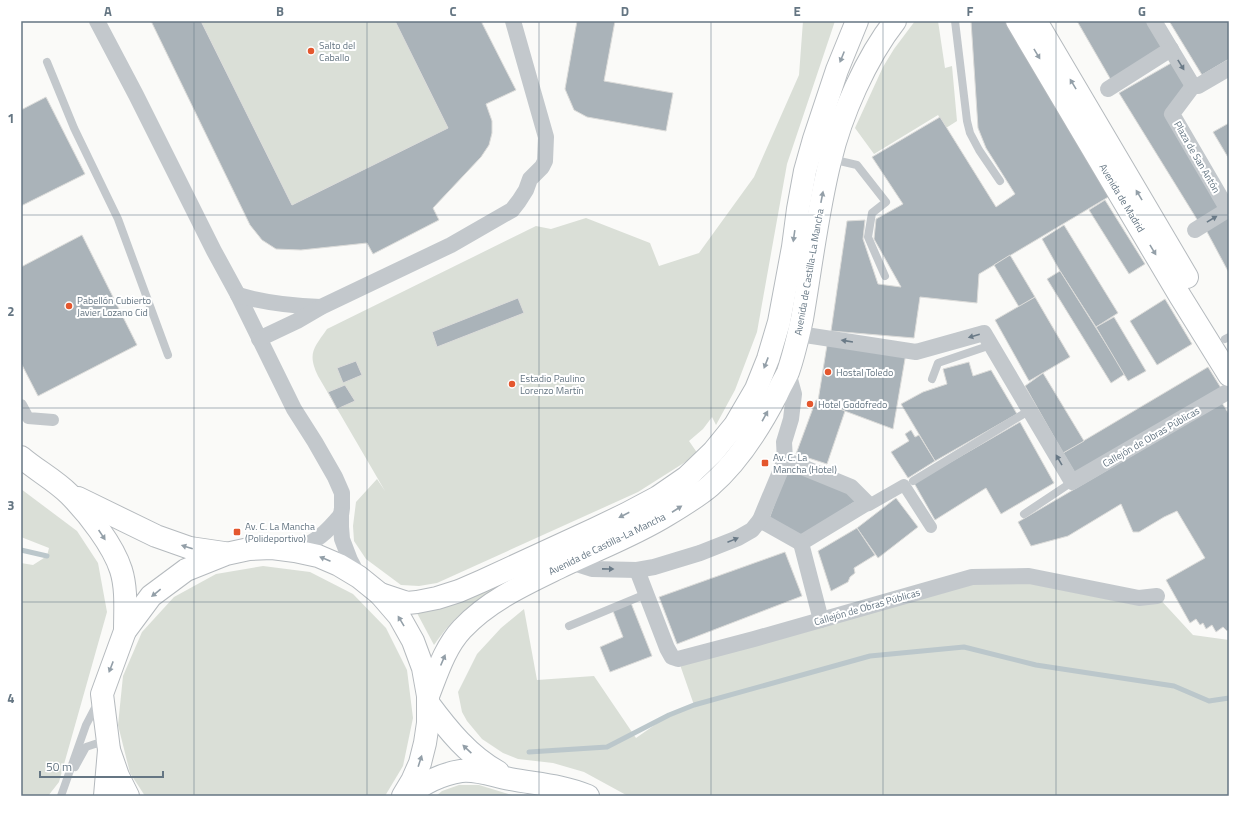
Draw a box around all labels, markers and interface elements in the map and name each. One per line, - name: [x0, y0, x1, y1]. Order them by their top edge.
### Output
- text: A: [104, 1, 112, 21]
- text: B: [276, 1, 284, 21]
- text: C: [449, 1, 457, 21]
- text: D: [621, 1, 629, 21]
- text: E: [793, 1, 801, 21]
- text: F: [967, 1, 974, 21]
- text: G: [1138, 1, 1146, 21]
- place label: Salto del Caballo: [319, 38, 355, 65]
- marker: Salto del Caballo: [306, 46, 316, 56]
- one-way arrow: [1033, 49, 1040, 60]
- one-way arrow: [839, 52, 845, 64]
- one-way arrow: [1177, 60, 1185, 70]
- one-way arrow: [1069, 78, 1076, 89]
- text: 1: [7, 108, 15, 128]
- street label: Plaza de San Antón: [1170, 118, 1224, 196]
- street label: Avenida de Madrid: [1096, 161, 1148, 235]
- one-way arrow: [1135, 189, 1142, 201]
- one-way arrow: [820, 191, 826, 203]
- street label: Avenida de Castilla-La Mancha: [790, 207, 828, 337]
- one-way arrow: [1206, 216, 1218, 223]
- one-way arrow: [791, 230, 797, 242]
- one-way arrow: [1150, 244, 1157, 256]
- place label: Pabellón Cubierto Javier Lozano Cid: [77, 293, 151, 320]
- text: 2: [7, 301, 15, 321]
- marker: Pabellón Cubierto Javier Lozano Cid: [64, 301, 74, 311]
- one-way arrow: [968, 333, 980, 339]
- one-way arrow: [841, 338, 853, 344]
- one-way arrow: [763, 357, 769, 369]
- place label: Hostal Toledo: [836, 365, 893, 380]
- marker: Hostal Toledo: [823, 367, 833, 377]
- place label: Estadio Paulino Lorenzo Martín: [520, 371, 585, 398]
- marker: Estadio Paulino Lorenzo Martín: [507, 379, 517, 389]
- place label: Hotel Godofredo: [818, 397, 887, 412]
- marker: Hotel Godofredo: [805, 399, 815, 409]
- street label: Callejón de Obras Públicas: [1100, 403, 1203, 471]
- one-way arrow: [762, 410, 768, 422]
- place label: Av. C. La Mancha (Hotel): [773, 450, 837, 477]
- one-way arrow: [1056, 454, 1063, 466]
- marker: Av. C. La Mancha (Hotel): [760, 458, 770, 468]
- text: 3: [7, 495, 15, 515]
- one-way arrow: [672, 505, 682, 513]
- street label: Avenida de Castilla-La Mancha: [546, 509, 668, 579]
- one-way arrow: [618, 512, 630, 518]
- place label: Av. C. La Mancha (Polideportivo): [245, 519, 315, 546]
- marker: Av. C. La Mancha (Polideportivo): [232, 527, 242, 537]
- one-way arrow: [99, 530, 106, 541]
- one-way arrow: [728, 537, 739, 543]
- one-way arrow: [181, 544, 193, 550]
- one-way arrow: [318, 556, 330, 562]
- one-way arrow: [602, 566, 615, 572]
- street label: Callejón de Obras Públicas: [812, 585, 922, 629]
- one-way arrow: [150, 589, 161, 597]
- one-way arrow: [397, 615, 405, 626]
- one-way arrow: [440, 654, 446, 666]
- one-way arrow: [108, 662, 114, 674]
- text: 4: [7, 688, 15, 708]
- one-way arrow: [462, 744, 472, 754]
- scale bar: [40, 753, 163, 779]
- one-way arrow: [417, 754, 423, 766]
- text: 50 m: [46, 757, 72, 776]

